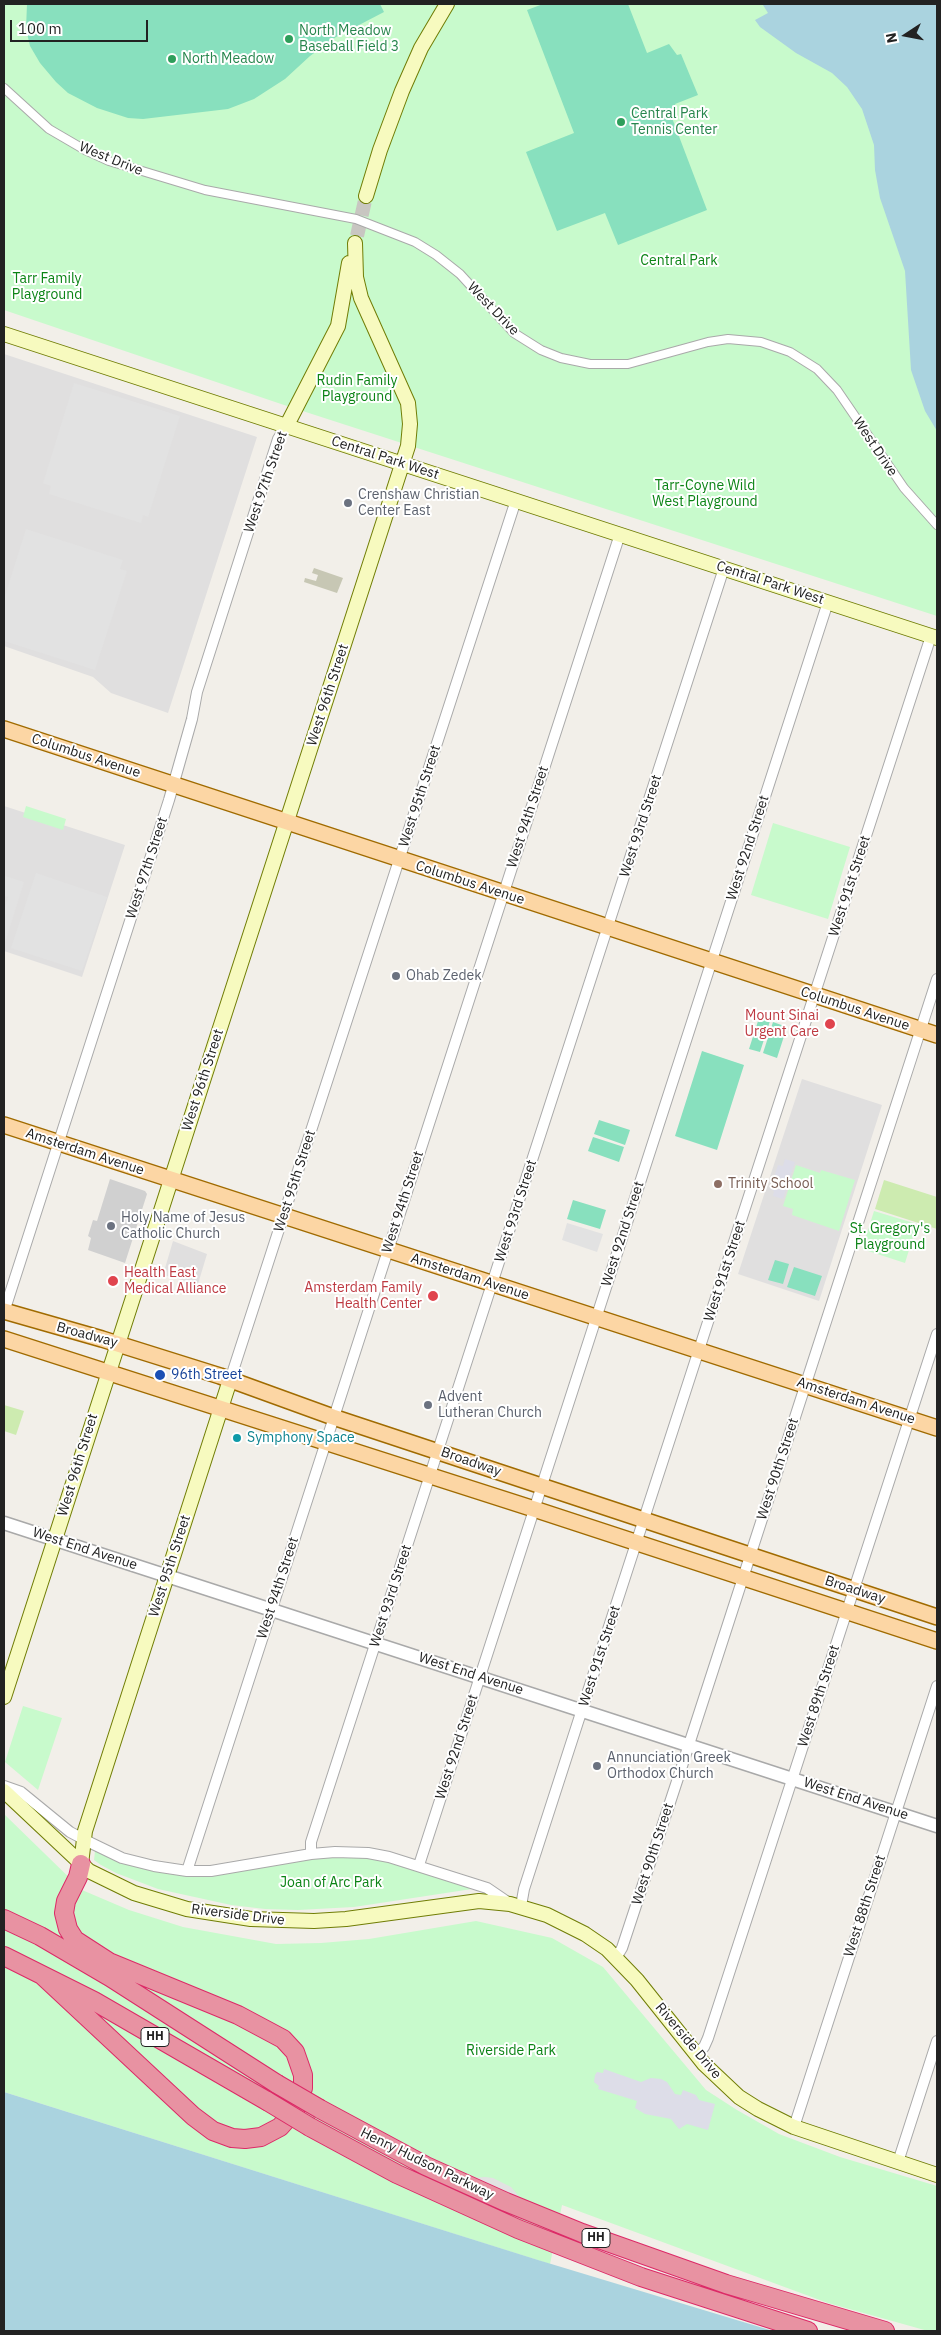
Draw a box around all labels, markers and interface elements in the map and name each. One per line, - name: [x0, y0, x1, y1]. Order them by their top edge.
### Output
- scale bar: [12, 10, 150, 42]
- north arrow: [881, 10, 931, 60]
- text: 100 m: [18, 19, 62, 38]
- place label: North Meadow Baseball Field 3: [299, 23, 399, 56]
- text: N: [881, 31, 901, 45]
- marker: North Meadow Baseball Field 3: [283, 33, 295, 45]
- place label: North Meadow: [182, 51, 274, 67]
- marker: North Meadow: [166, 53, 178, 65]
- place label: Central Park Tennis Center: [631, 106, 717, 138]
- marker: Central Park Tennis Center: [615, 116, 627, 128]
- street label: West Drive: [77, 139, 145, 179]
- park label: Central Park: [640, 253, 718, 269]
- park label: Tarr Family Playground: [12, 271, 82, 304]
- street label: West Drive: [464, 279, 522, 339]
- park label: Rudin Family Playground: [317, 373, 397, 406]
- street label: West Drive: [849, 414, 901, 480]
- street label: West 97th Street: [241, 429, 291, 535]
- street label: Central Park West: [329, 433, 441, 483]
- park label: Tarr-Coyne Wild West Playground: [652, 478, 758, 511]
- place label: Crenshaw Christian Center East: [358, 487, 480, 520]
- marker: Crenshaw Christian Center East: [342, 497, 354, 509]
- street label: Central Park West: [714, 558, 826, 608]
- street label: West 96th Street: [304, 642, 352, 748]
- street label: Columbus Avenue: [29, 730, 143, 782]
- street label: West 95th Street: [396, 743, 444, 849]
- street label: West 94th Street: [504, 764, 552, 870]
- street label: West 93rd Street: [617, 773, 665, 879]
- street label: West 92nd Street: [723, 793, 773, 903]
- street label: West 97th Street: [123, 815, 171, 921]
- street label: West 91st Street: [826, 833, 874, 939]
- street label: Columbus Avenue: [413, 857, 527, 909]
- place label: Ohab Zedek: [406, 968, 482, 984]
- marker: Ohab Zedek: [390, 970, 402, 982]
- street label: Columbus Avenue: [798, 983, 912, 1035]
- place label: Mount Sinai Urgent Care: [745, 1008, 819, 1040]
- marker: Mount Sinai Urgent Care: [823, 1017, 837, 1031]
- street label: West 96th Street: [179, 1027, 227, 1133]
- street label: Amsterdam Avenue: [24, 1125, 146, 1179]
- street label: West 95th Street: [271, 1128, 319, 1234]
- street label: West 94th Street: [379, 1149, 427, 1255]
- street label: West 93rd Street: [492, 1158, 540, 1264]
- place label: Trinity School: [728, 1176, 813, 1192]
- marker: Trinity School: [712, 1178, 724, 1190]
- street label: West 92nd Street: [598, 1179, 648, 1289]
- place label: Holy Name of Jesus Catholic Church: [121, 1210, 245, 1242]
- street label: West 91st Street: [701, 1218, 749, 1324]
- marker: Holy Name of Jesus Catholic Church: [105, 1220, 117, 1232]
- park label: St. Gregory's Playground: [850, 1221, 930, 1254]
- street label: Amsterdam Avenue: [409, 1250, 531, 1304]
- place label: Health East Medical Alliance: [124, 1265, 226, 1298]
- marker: Health East Medical Alliance: [106, 1274, 120, 1288]
- place label: Amsterdam Family Health Center: [304, 1280, 422, 1312]
- marker: Amsterdam Family Health Center: [426, 1289, 440, 1303]
- street label: Broadway: [55, 1319, 119, 1351]
- place label: 96th Street: [171, 1367, 242, 1383]
- marker: 96th Street: [153, 1368, 167, 1382]
- street label: Amsterdam Avenue: [795, 1374, 917, 1428]
- place label: Advent Lutheran Church: [438, 1389, 542, 1421]
- marker: Advent Lutheran Church: [422, 1399, 434, 1411]
- street label: West 96th Street: [54, 1412, 102, 1518]
- street label: West 90th Street: [754, 1416, 802, 1522]
- place label: Symphony Space: [247, 1430, 355, 1446]
- marker: Symphony Space: [231, 1432, 243, 1444]
- street label: Broadway: [439, 1444, 503, 1480]
- street label: West 95th Street: [146, 1513, 194, 1619]
- street label: West End Avenue: [30, 1524, 140, 1574]
- street label: West 94th Street: [254, 1535, 302, 1641]
- street label: West 93rd Street: [367, 1543, 415, 1649]
- street label: Broadway: [823, 1572, 887, 1608]
- street label: West 91st Street: [576, 1603, 624, 1709]
- street label: West 89th Street: [795, 1643, 843, 1749]
- street label: West End Avenue: [416, 1649, 526, 1699]
- street label: West 92nd Street: [432, 1692, 482, 1802]
- place label: Annunciation Greek Orthodox Church: [607, 1750, 731, 1782]
- marker: Annunciation Greek Orthodox Church: [591, 1760, 603, 1772]
- street label: West End Avenue: [801, 1774, 911, 1824]
- street label: West 90th Street: [629, 1801, 677, 1907]
- street label: West 88th Street: [841, 1853, 889, 1959]
- park label: Joan of Arc Park: [280, 1875, 382, 1891]
- street label: Riverside Drive: [190, 1901, 286, 1929]
- street label: Riverside Drive: [651, 2000, 725, 2082]
- road number: HH: [141, 2028, 169, 2046]
- park label: Riverside Park: [466, 2043, 556, 2059]
- street label: Henry Hudson Parkway: [358, 2124, 496, 2204]
- road number: HH: [582, 2228, 610, 2248]

